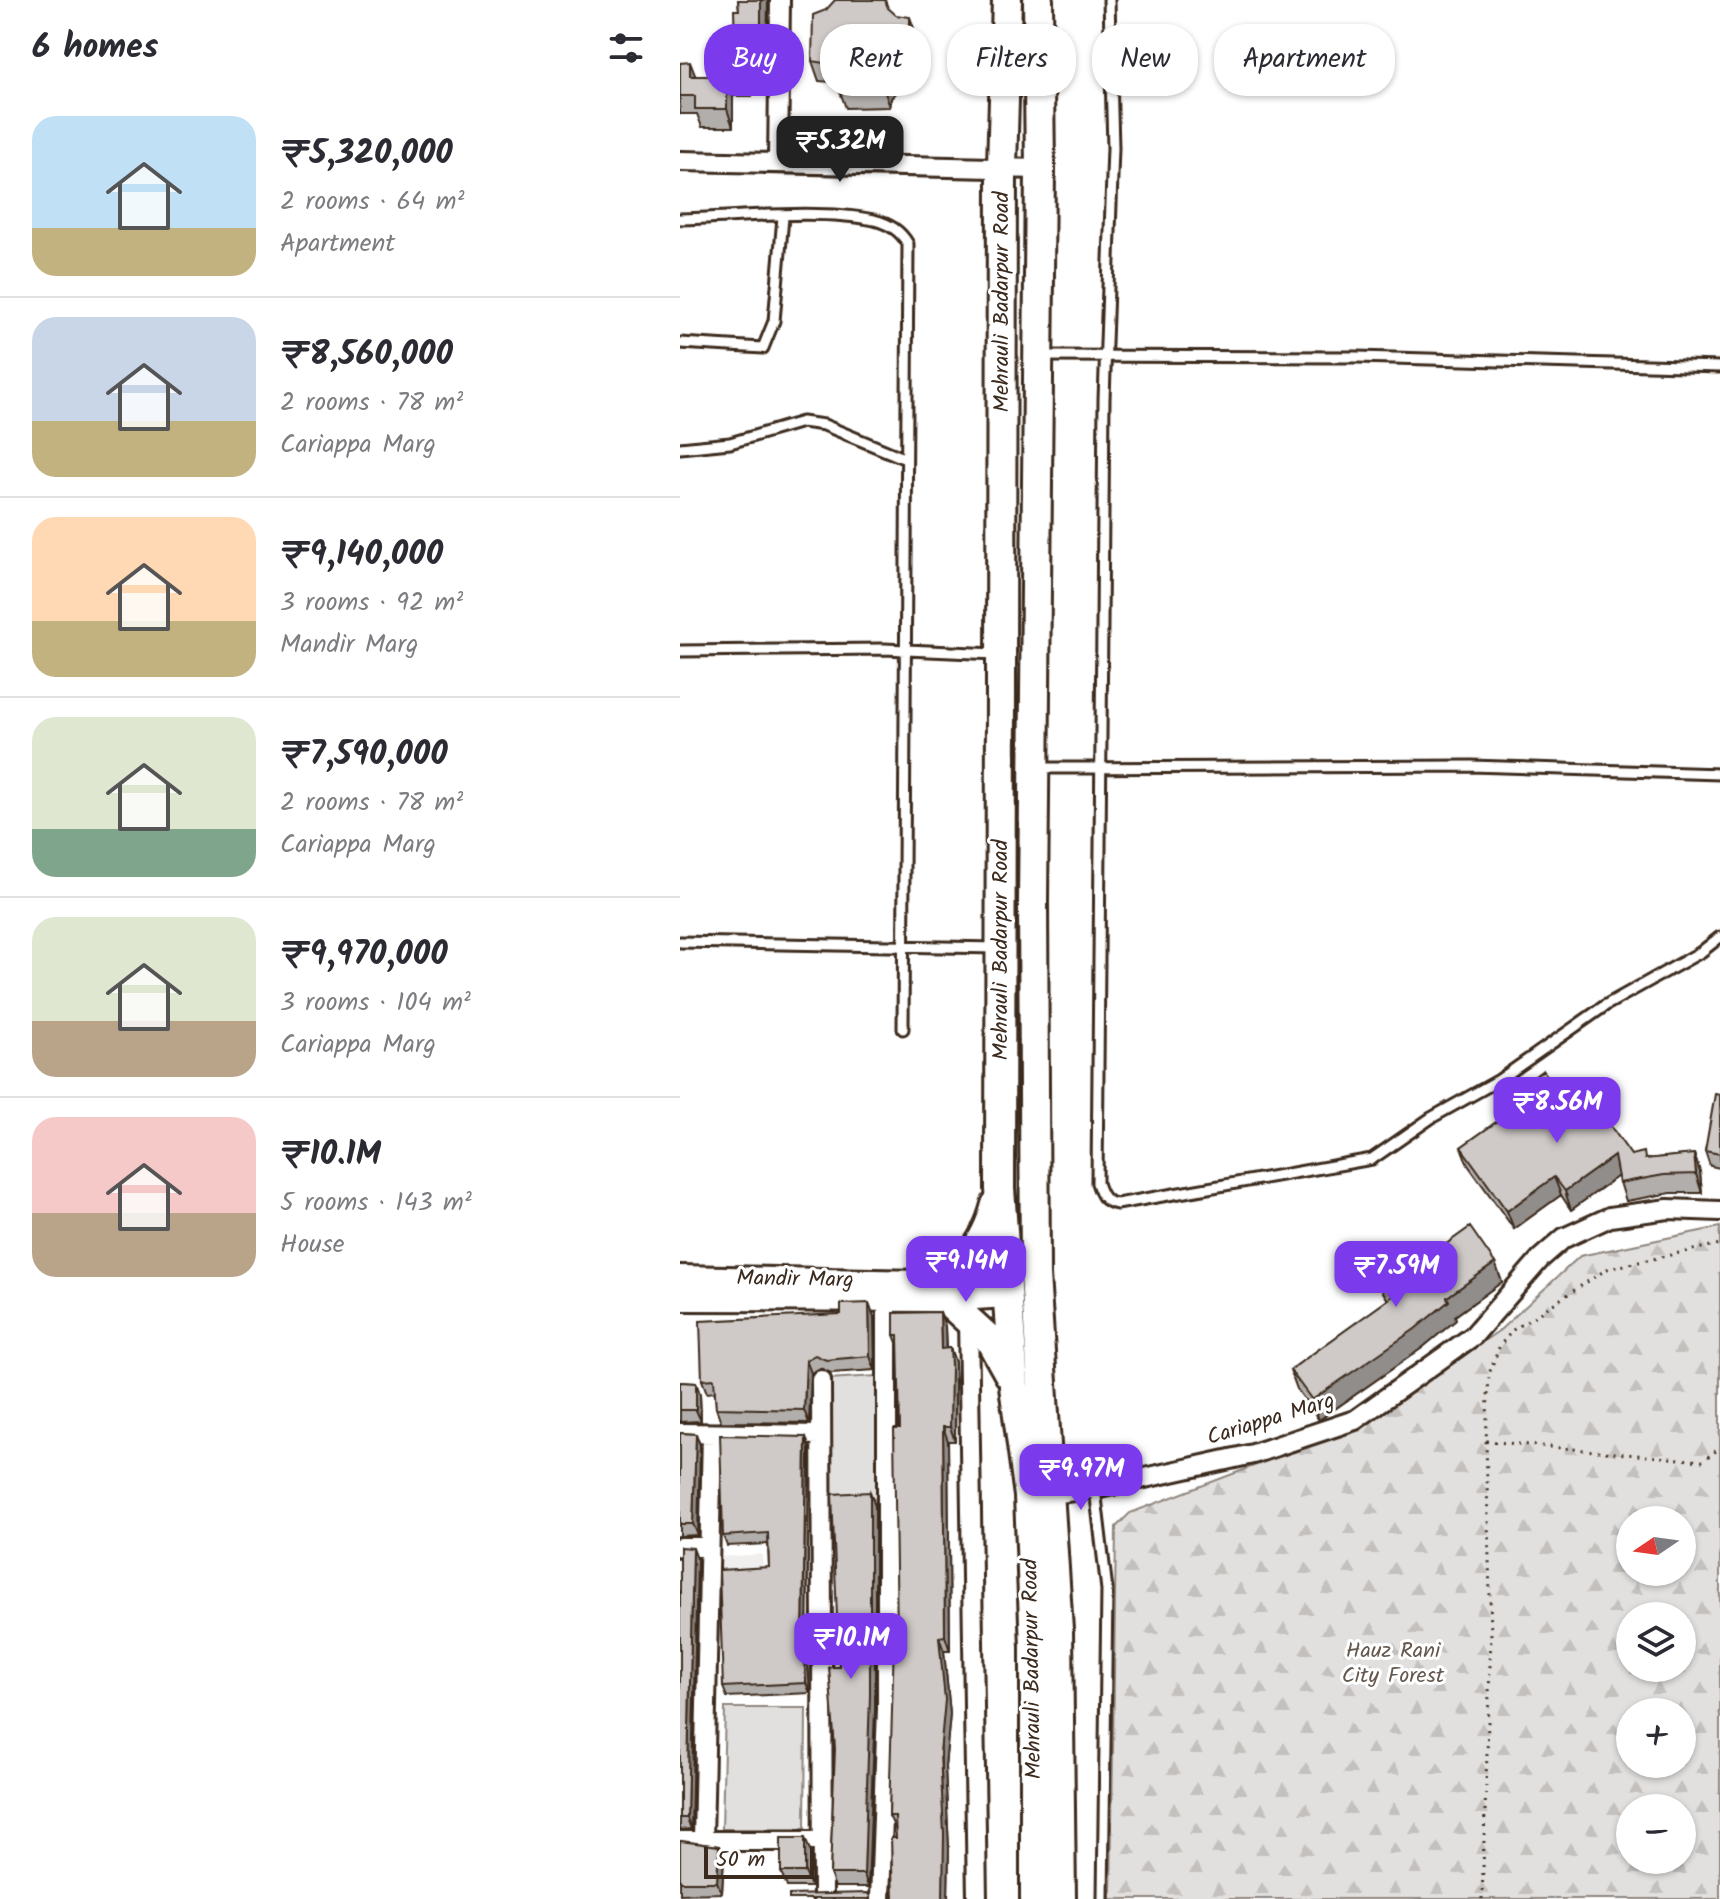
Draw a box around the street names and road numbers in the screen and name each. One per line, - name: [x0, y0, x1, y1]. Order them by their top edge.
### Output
- street label: Mehrauli Badarpur Road: [985, 191, 1020, 412]
- street label: Mehrauli Badarpur Road: [984, 839, 1019, 1060]
- street label: Mandir Marg: [736, 1261, 854, 1299]
- street label: Cariappa Marg: [1203, 1384, 1339, 1456]
- street label: Mehrauli Badarpur Road: [1014, 1557, 1052, 1780]

